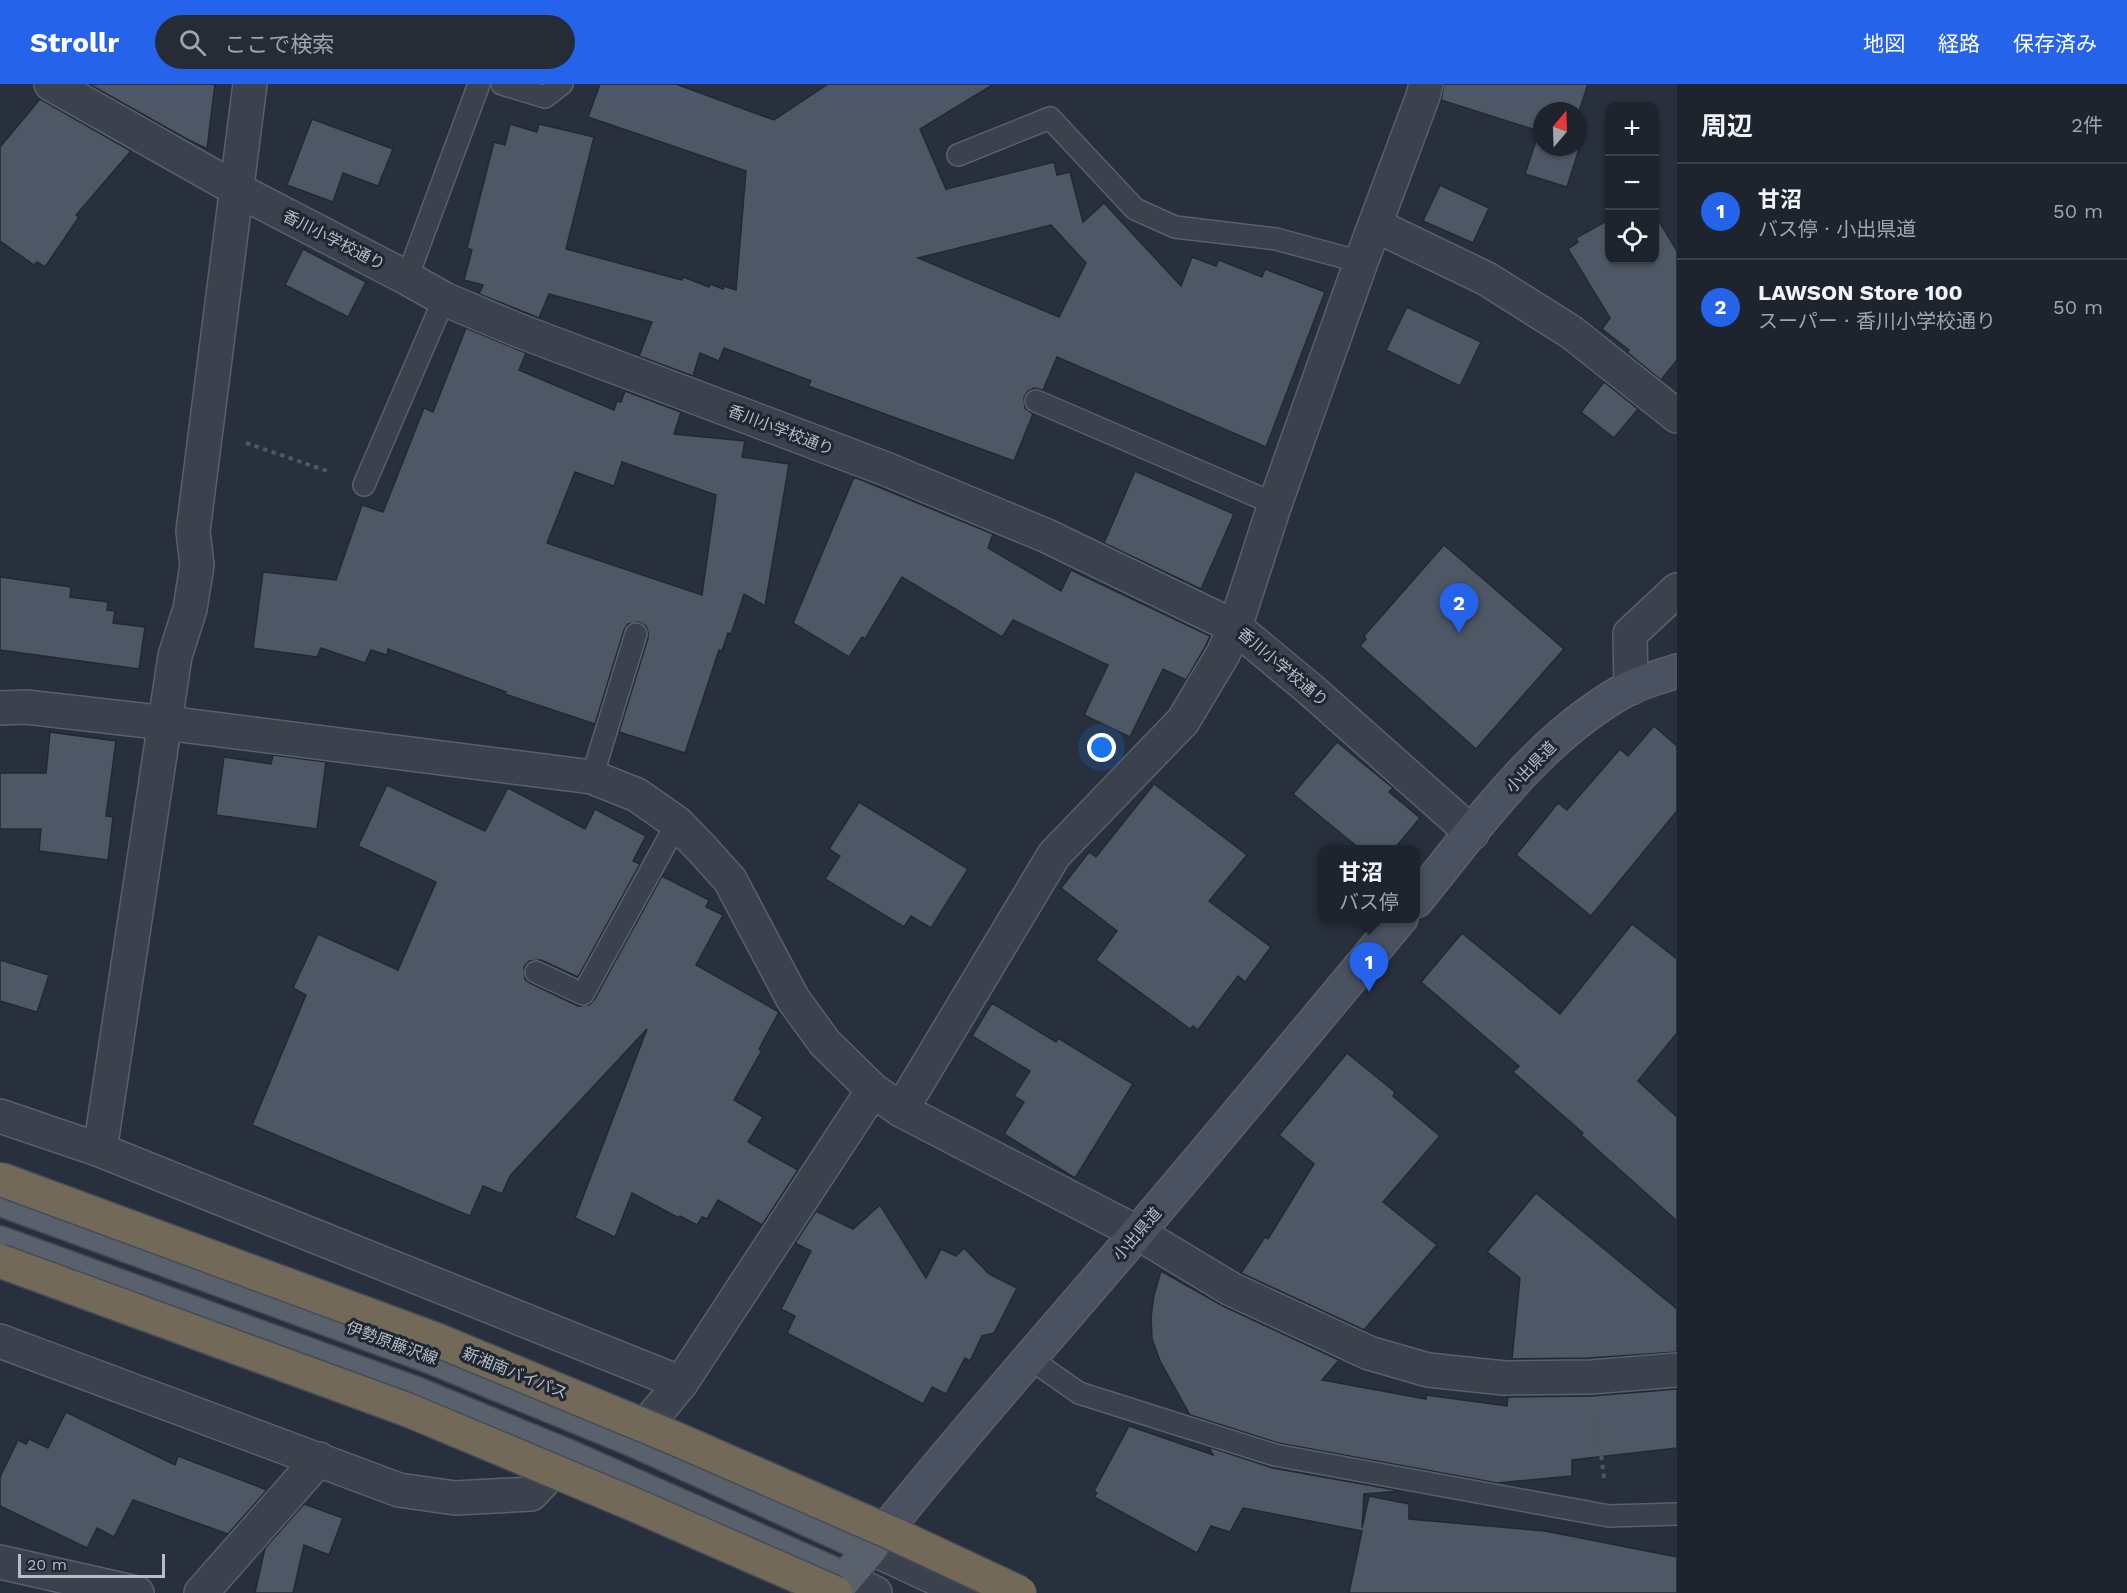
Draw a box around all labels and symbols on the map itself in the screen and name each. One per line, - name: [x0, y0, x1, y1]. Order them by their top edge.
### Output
- north arrow: [1533, 102, 1587, 156]
- street label: 香川小学校通り: [280, 206, 388, 274]
- street label: 香川小学校通り: [725, 401, 837, 459]
- pin: 2: [1440, 584, 1478, 633]
- street label: 香川小学校通り: [1234, 624, 1332, 710]
- your location: [1087, 733, 1116, 762]
- street label: 小出県道: [1502, 737, 1560, 797]
- pin: 1: [1350, 942, 1388, 992]
- street label: 小出県道: [1109, 1204, 1165, 1264]
- street label: 伊勢原藤沢線: [344, 1318, 440, 1368]
- street label: 新湘南バイパス: [460, 1343, 570, 1403]
- scale bar: [18, 1551, 165, 1578]

